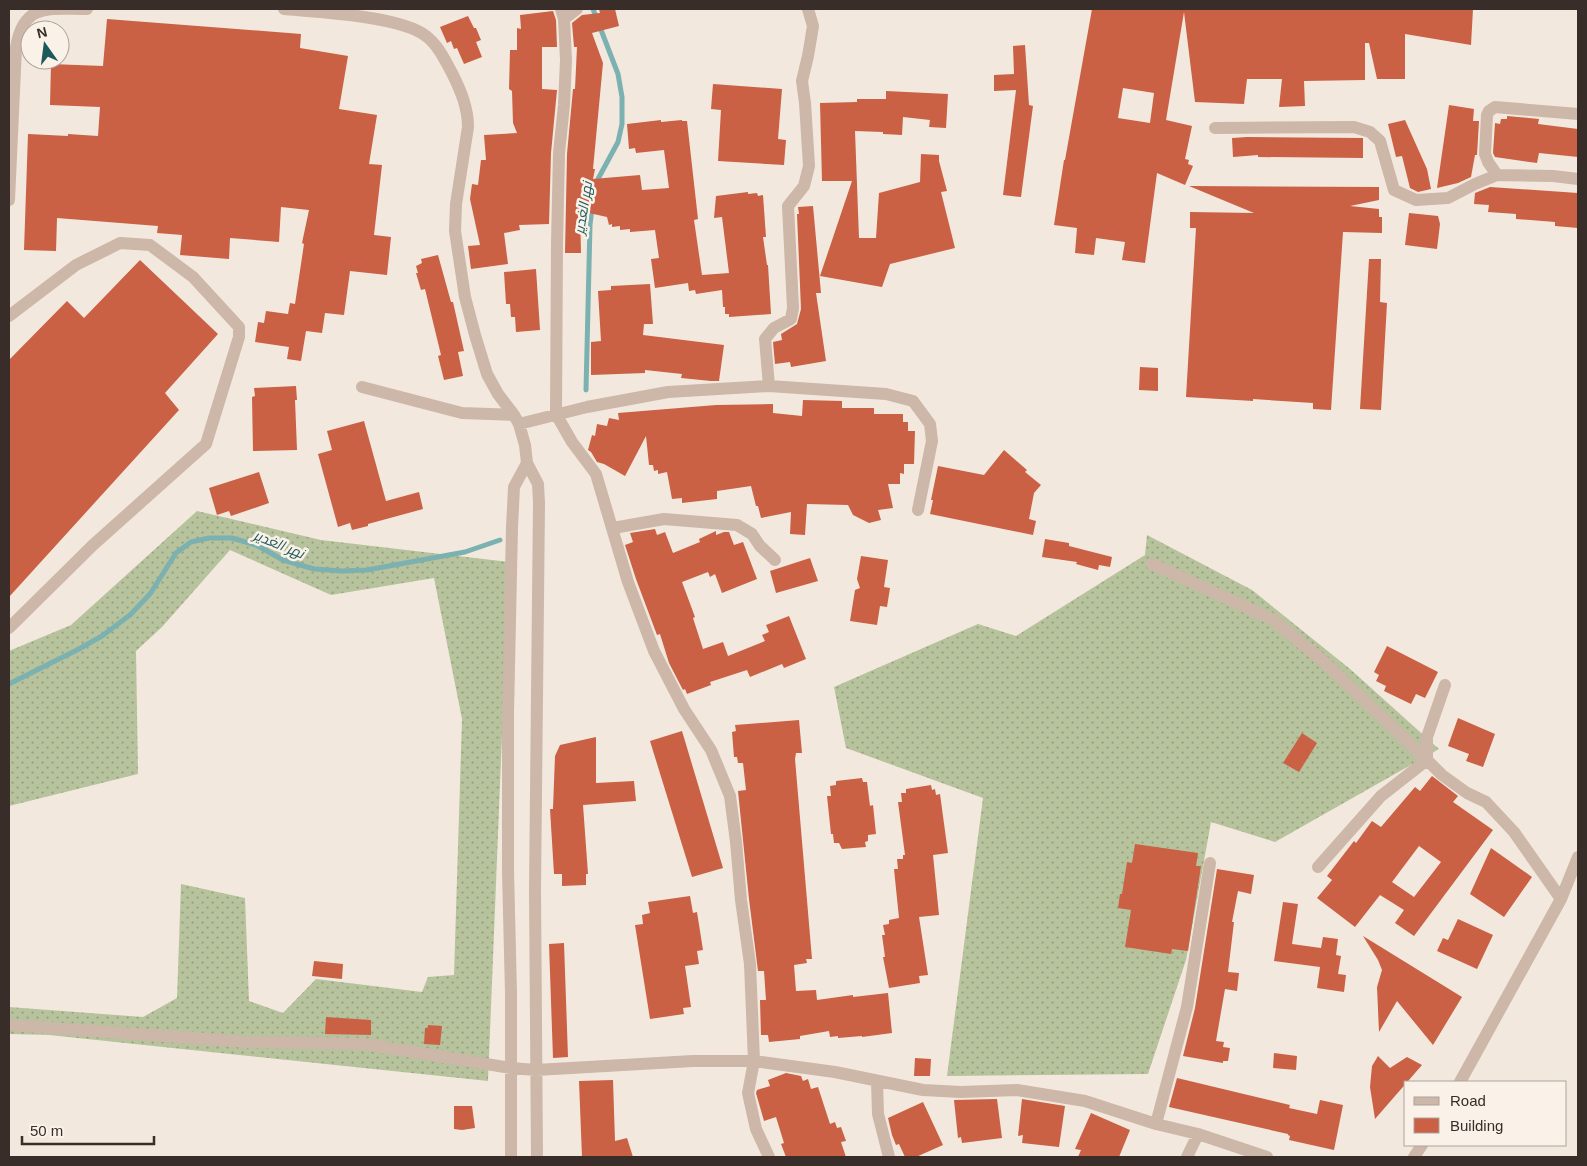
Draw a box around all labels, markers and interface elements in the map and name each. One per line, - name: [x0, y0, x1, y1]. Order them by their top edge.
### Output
- north arrow: [20, 20, 70, 70]
- text: N: [35, 23, 49, 41]
- water label: نهر الغدير: [571, 179, 596, 238]
- water label: نهر الغدير: [249, 526, 308, 563]
- legend: [1404, 1081, 1567, 1146]
- text: Road: [1450, 1092, 1486, 1109]
- scale bar: [22, 1114, 155, 1146]
- text: Building: [1450, 1117, 1503, 1134]
- text: 50 m: [30, 1122, 63, 1139]

